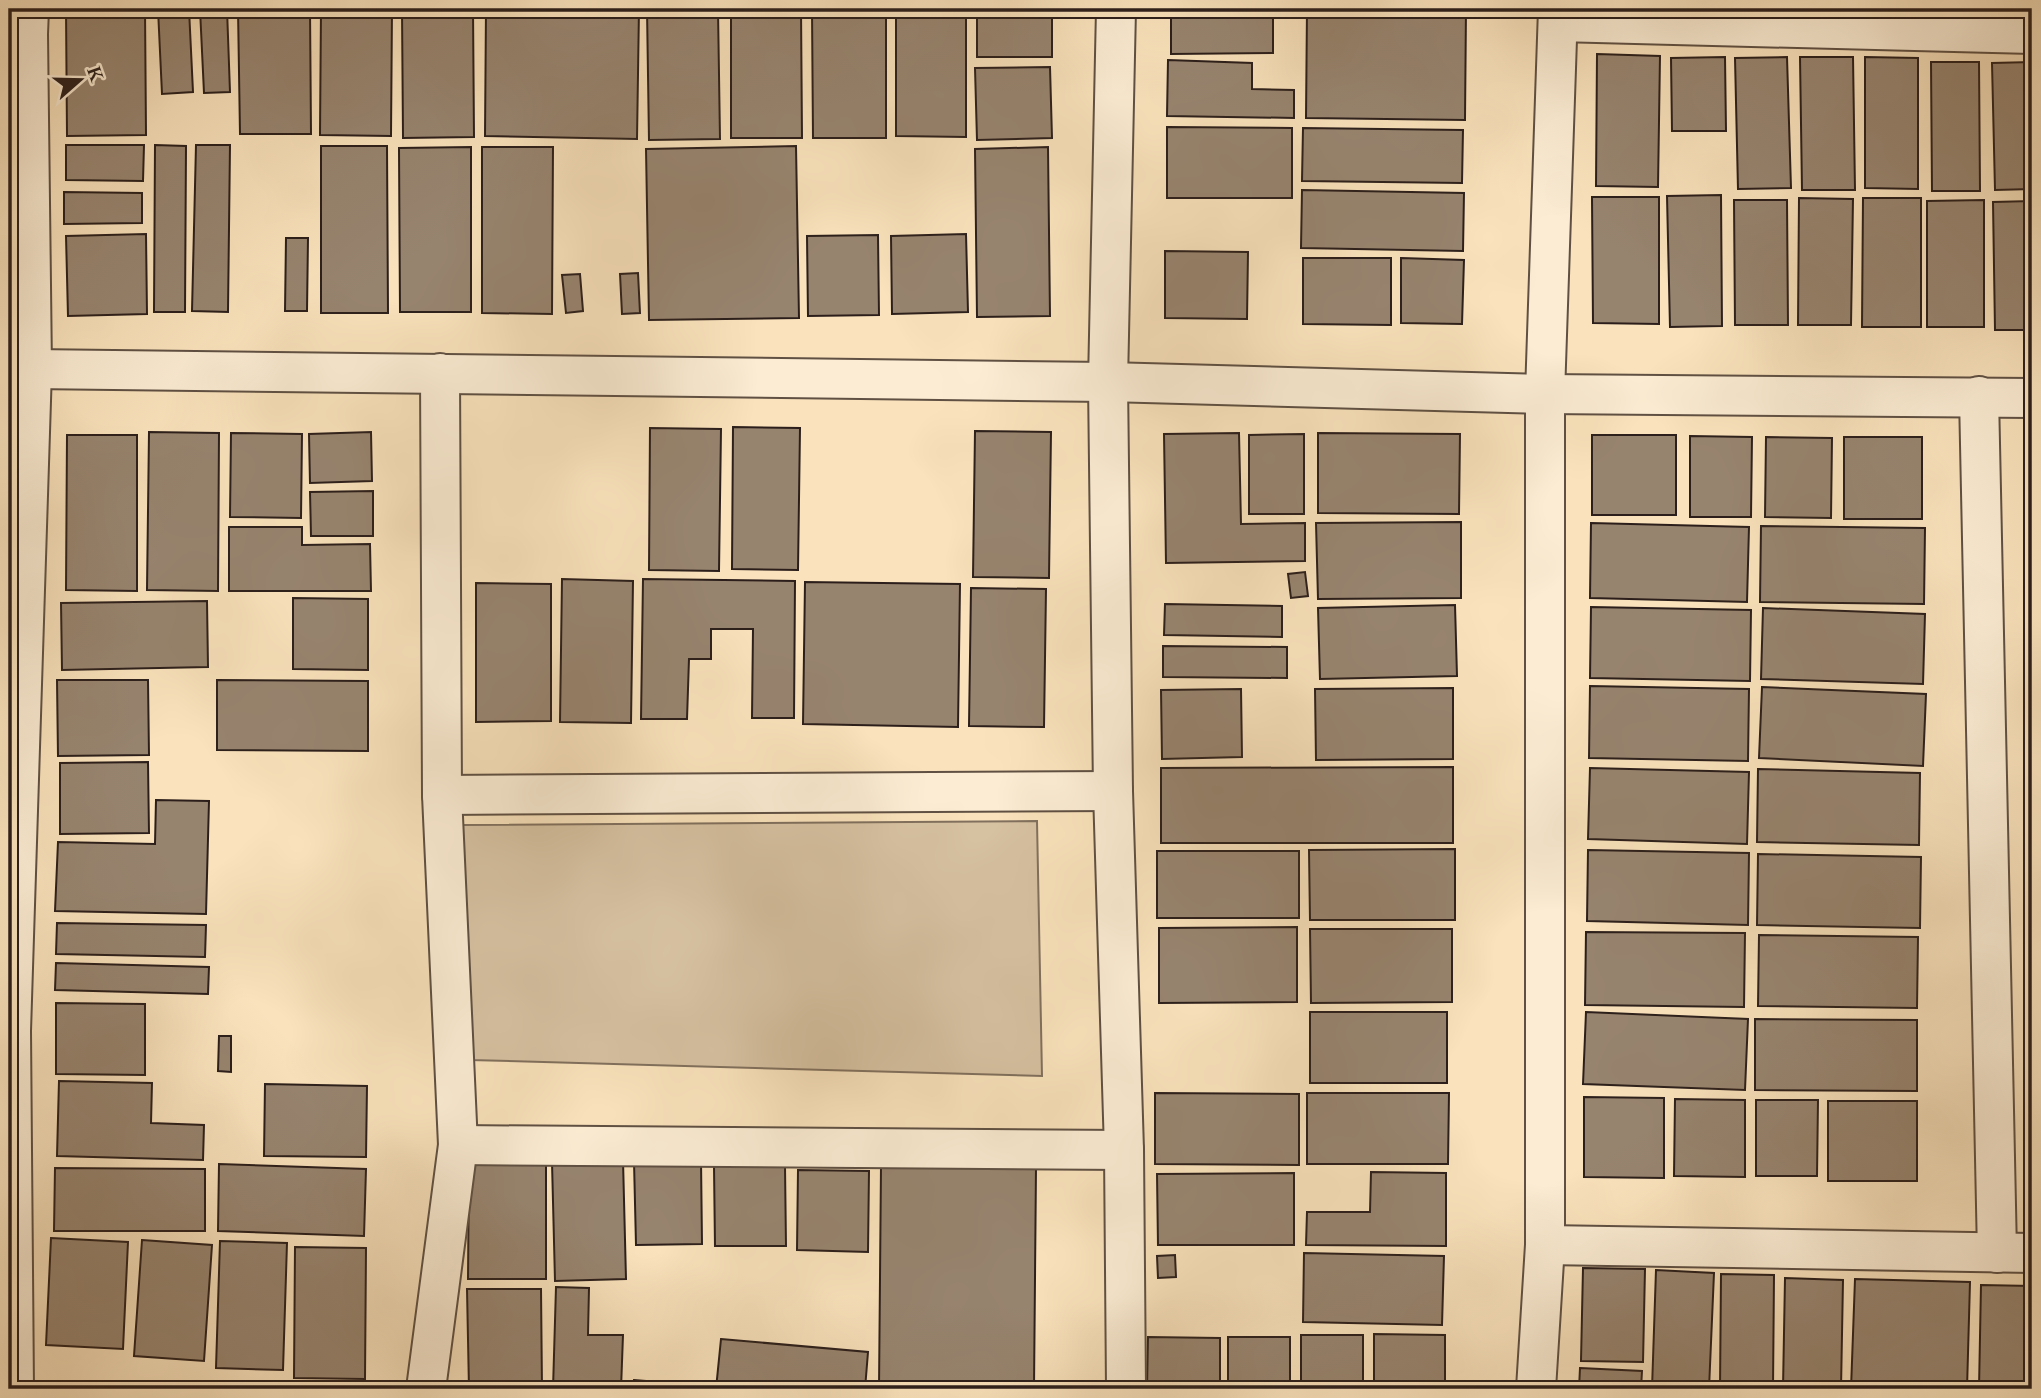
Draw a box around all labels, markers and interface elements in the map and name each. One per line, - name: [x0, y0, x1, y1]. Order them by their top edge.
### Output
- north arrow: [46, 46, 116, 116]
- text: K: [80, 63, 110, 87]

